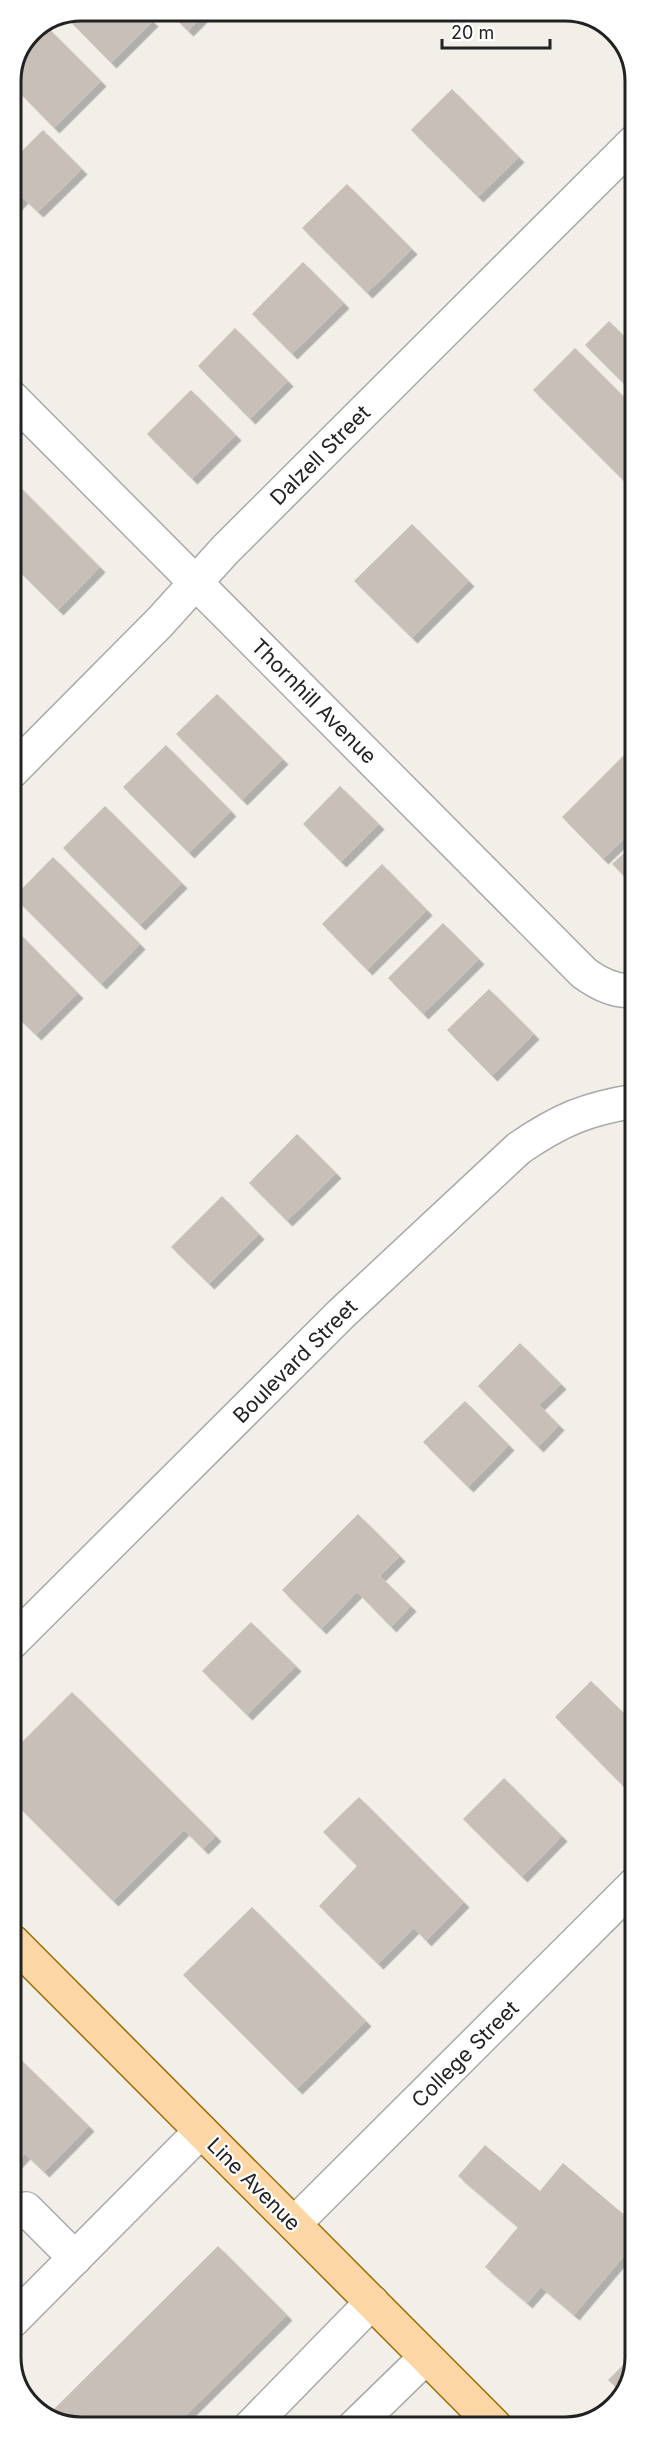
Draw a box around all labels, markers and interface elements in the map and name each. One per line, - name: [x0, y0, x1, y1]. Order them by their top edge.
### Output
- scale bar: [442, 12, 550, 50]
- text: 20 m: [451, 22, 494, 43]
- street label: Dalzell Street: [265, 400, 375, 510]
- street label: Thornhill Avenue: [246, 633, 382, 769]
- street label: Boulevard Street: [228, 1294, 362, 1428]
- street label: College Street: [406, 1995, 524, 2113]
- street label: Line Avenue: [202, 2132, 306, 2236]

